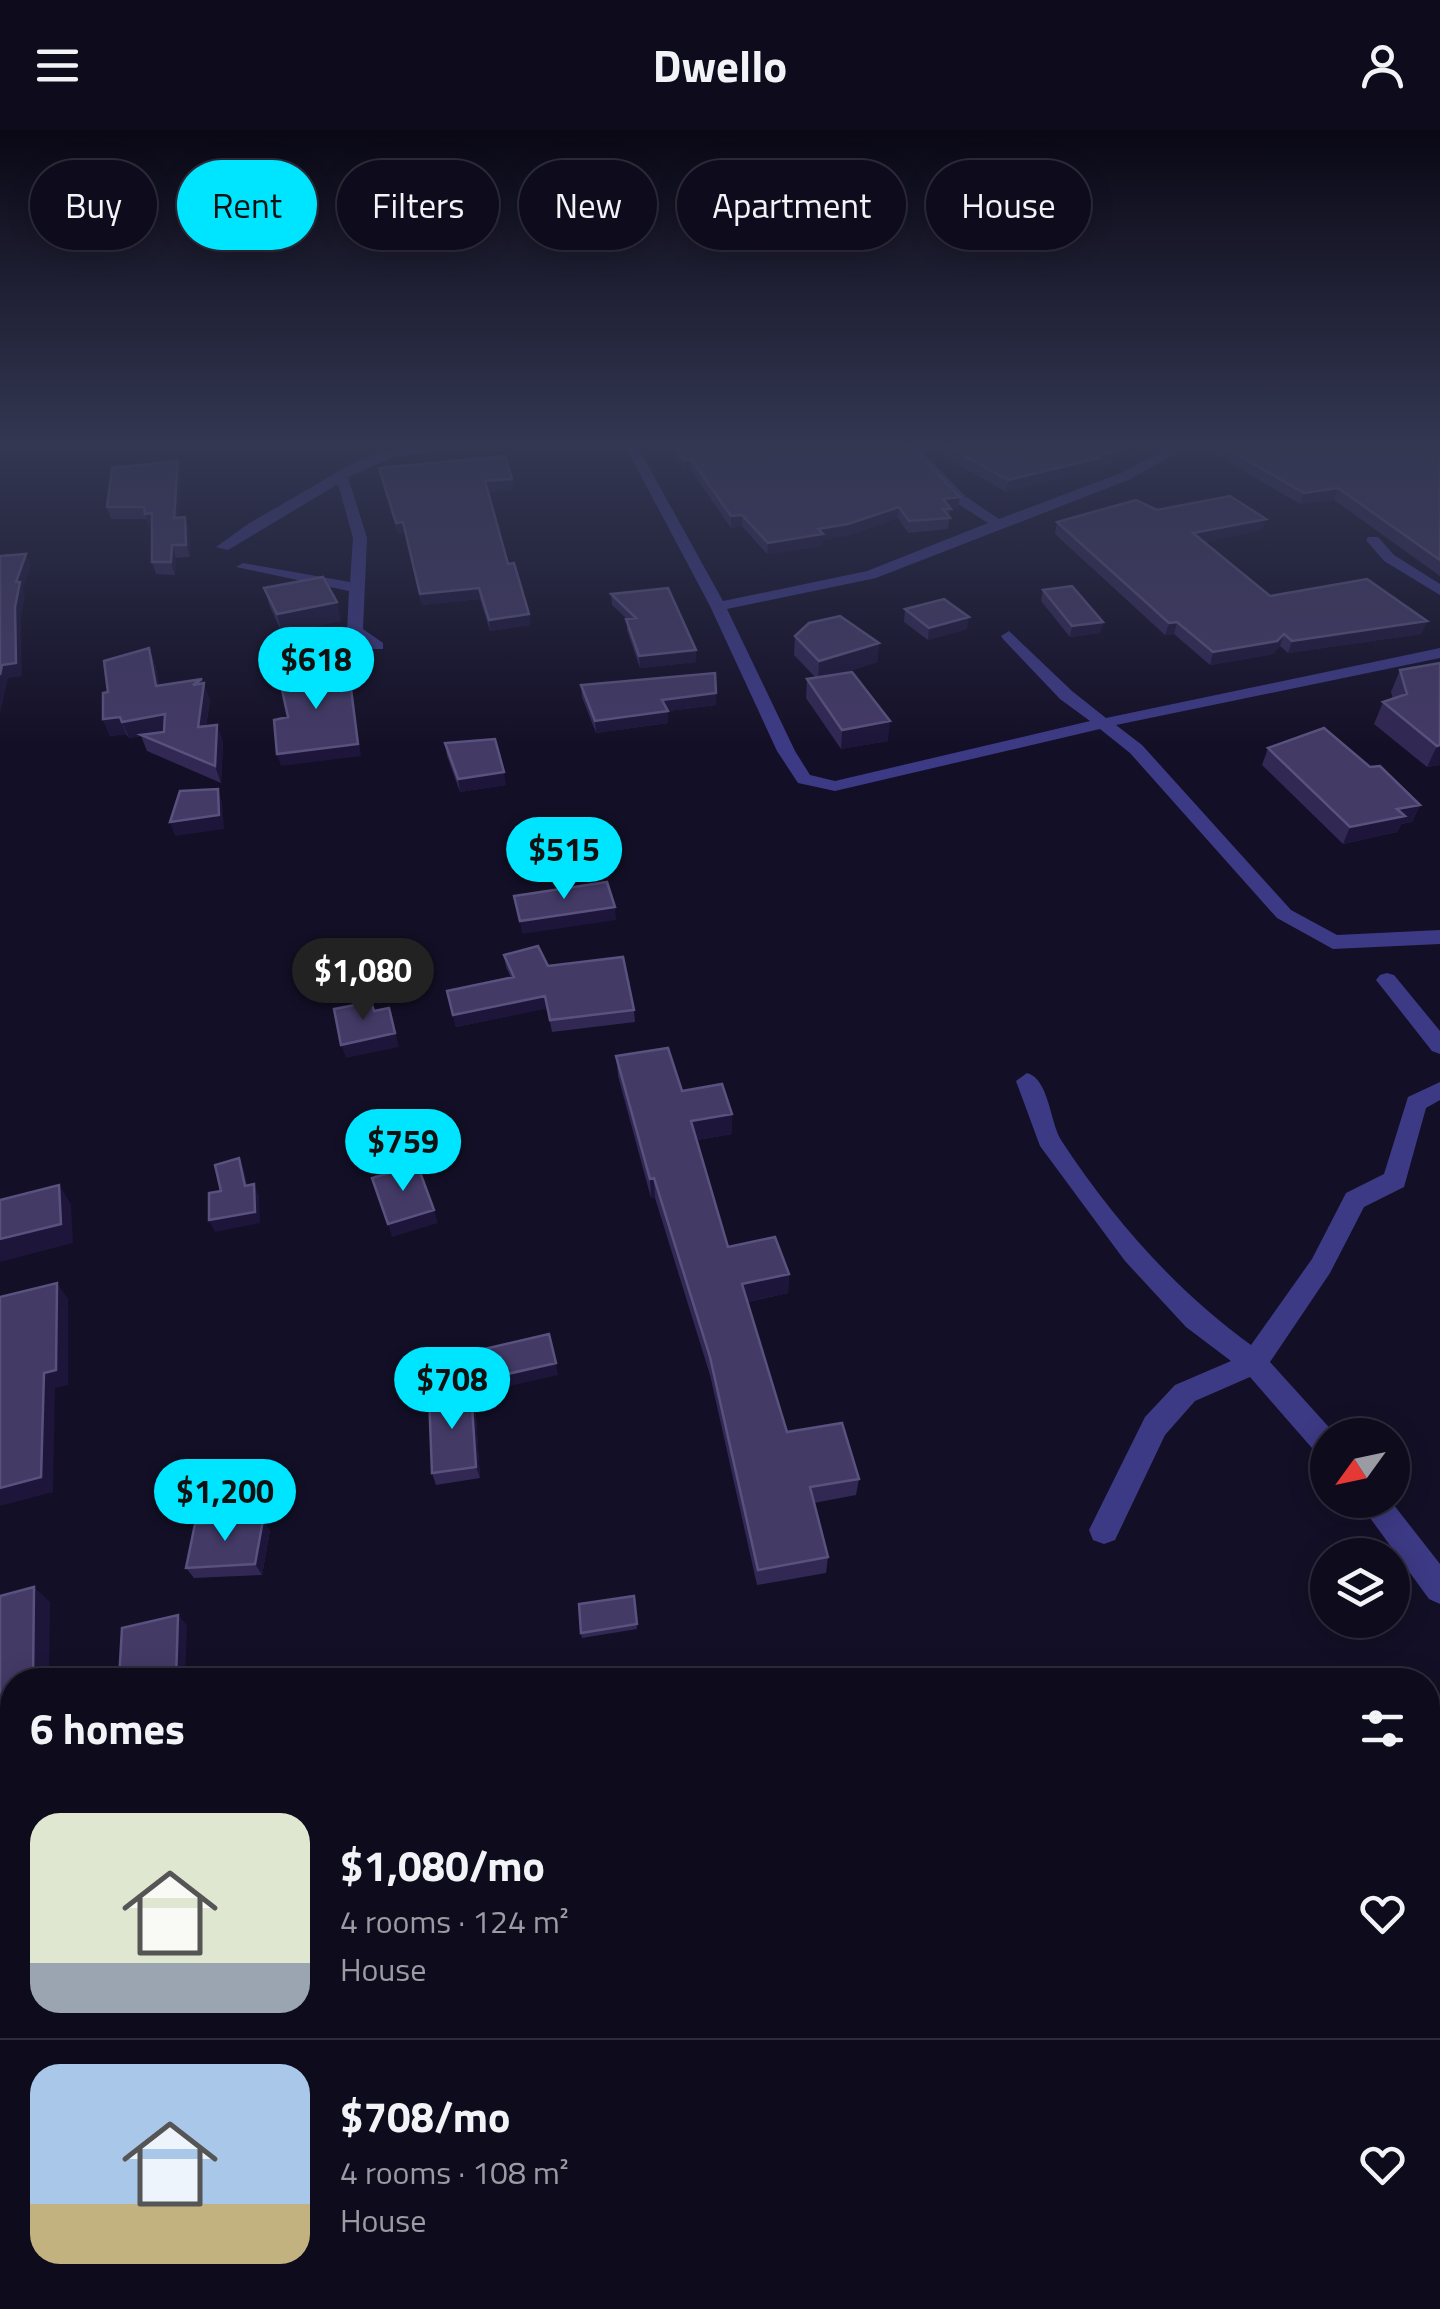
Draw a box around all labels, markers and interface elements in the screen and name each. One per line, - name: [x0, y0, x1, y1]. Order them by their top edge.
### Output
- text: Dwello: [653, 31, 787, 99]
- icon: menu: [30, 38, 85, 93]
- icon: person: [1355, 38, 1410, 93]
- chip: Buy: [30, 160, 157, 250]
- chip: Rent: [177, 160, 317, 250]
- chip: Filters: [337, 160, 499, 250]
- chip: New: [519, 160, 657, 250]
- chip: Apartment: [677, 160, 906, 250]
- chip: House: [926, 160, 1091, 250]
- pin: $618: [257, 627, 375, 712]
- text: $618: [280, 635, 352, 683]
- pin: $515: [505, 817, 623, 902]
- text: $515: [528, 825, 600, 873]
- pin: $1,080: [282, 938, 444, 1023]
- text: $1,080: [314, 946, 412, 994]
- pin: $759: [344, 1109, 462, 1194]
- text: $759: [367, 1117, 439, 1165]
- pin: $708: [393, 1347, 511, 1432]
- text: $708: [416, 1355, 488, 1403]
- north arrow: [1310, 1418, 1410, 1518]
- map controls: [1310, 1418, 1410, 1638]
- pin: $1,200: [144, 1459, 306, 1544]
- text: $1,200: [176, 1467, 274, 1515]
- button: layers: [1310, 1538, 1410, 1638]
- text: 6 homes: [30, 1696, 185, 1760]
- icon: filters: [1355, 1701, 1410, 1756]
- text: $1,080/mo: [340, 1833, 545, 1897]
- icon: home: [110, 1853, 230, 1973]
- icon: heart: [1355, 1886, 1410, 1941]
- text: 4 rooms · 124 m²: [340, 1897, 569, 1945]
- text: House: [340, 1945, 426, 1993]
- text: $708/mo: [340, 2084, 510, 2148]
- icon: home: [110, 2104, 230, 2224]
- icon: heart: [1355, 2137, 1410, 2192]
- text: 4 rooms · 108 m²: [340, 2148, 569, 2196]
- text: House: [340, 2196, 426, 2244]

